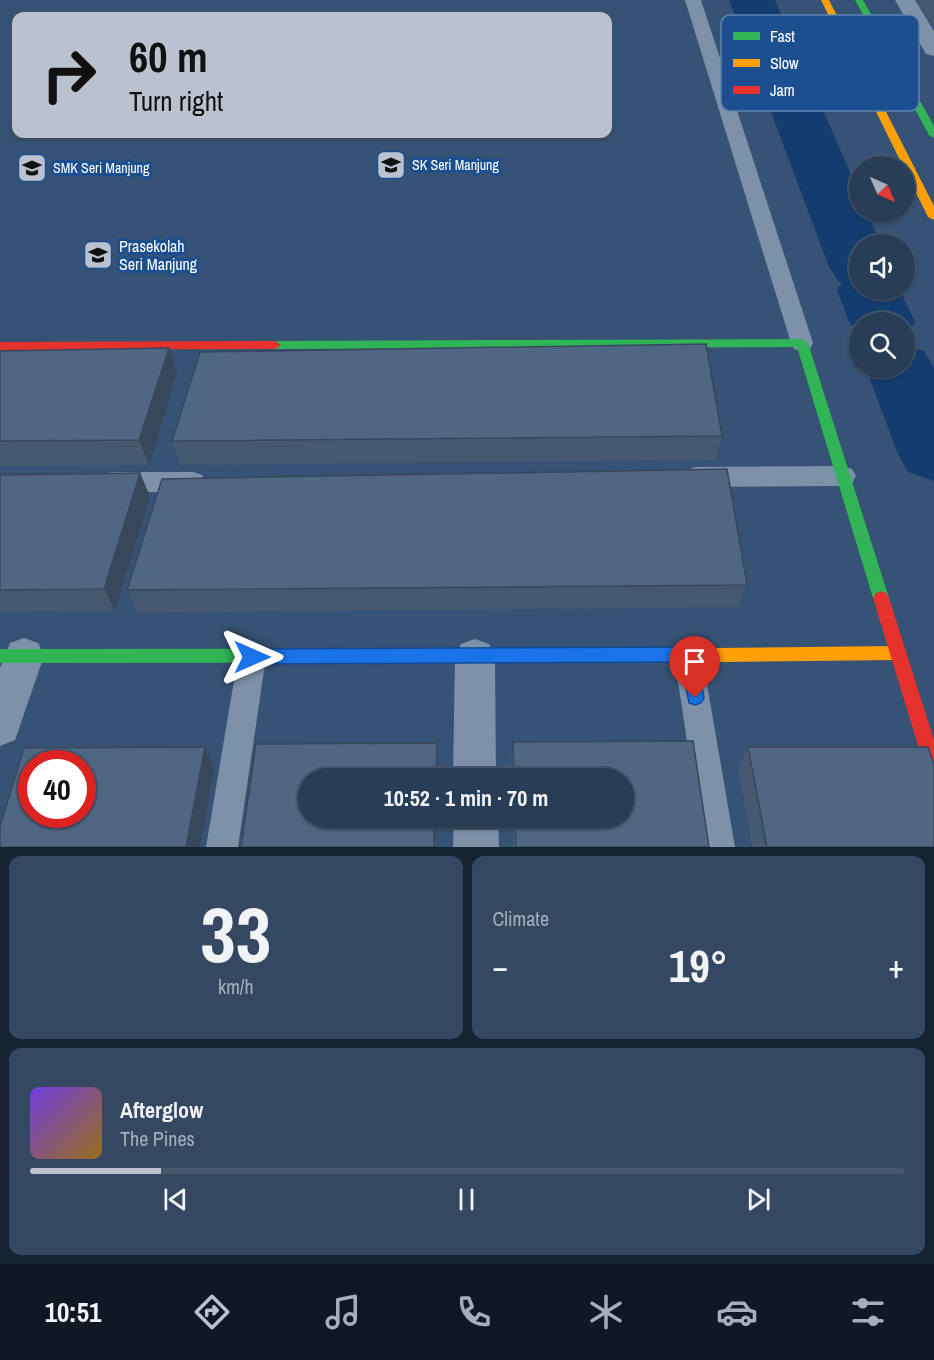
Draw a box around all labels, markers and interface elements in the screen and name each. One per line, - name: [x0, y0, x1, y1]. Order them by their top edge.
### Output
- legend: [721, 15, 919, 111]
- text: Fast: [770, 25, 795, 47]
- text: 60 m: [129, 29, 208, 85]
- icon: right: [30, 36, 108, 114]
- text: Slow: [770, 52, 799, 74]
- text: Jam: [770, 79, 795, 101]
- text: Turn right: [129, 83, 223, 119]
- school or university icon: SK Seri Manjung: [375, 149, 407, 181]
- school or university icon: SMK Seri Manjung: [16, 152, 48, 184]
- place label: SK Seri Manjung: [412, 156, 499, 174]
- north arrow: [849, 156, 915, 222]
- map controls: [849, 156, 915, 378]
- place label: SMK Seri Manjung: [53, 159, 150, 177]
- button: sound: [849, 234, 915, 300]
- place label: Prasekolah Seri Manjung: [119, 235, 198, 275]
- school or university icon: Prasekolah Seri Manjung: [82, 239, 114, 271]
- button: search: [849, 312, 915, 378]
- position arrow: [220, 625, 284, 689]
- pin: [669, 636, 720, 698]
- icon: arrive: [678, 645, 711, 678]
- speed limit sign: 40: [18, 750, 96, 828]
- text: 10:52 · 1 min · 70 m: [384, 783, 548, 813]
- text: 33: [200, 881, 271, 986]
- text: Climate: [493, 905, 549, 932]
- text: 19°: [669, 935, 728, 996]
- text: −: [493, 944, 508, 988]
- text: +: [888, 944, 904, 988]
- text: km/h: [218, 973, 254, 1000]
- text: Afterglow: [120, 1095, 203, 1125]
- text: The Pines: [120, 1125, 195, 1152]
- icon: previous: [159, 1183, 192, 1216]
- icon: pause: [450, 1183, 483, 1216]
- icon: next: [742, 1183, 775, 1216]
- icon: directions: [191, 1291, 233, 1333]
- icon: music: [322, 1291, 364, 1333]
- icon: phone: [453, 1291, 495, 1333]
- icon: climate: [585, 1291, 627, 1333]
- icon: car: [716, 1291, 758, 1333]
- icon: filters: [847, 1291, 889, 1333]
- text: 10:51: [45, 1294, 101, 1330]

